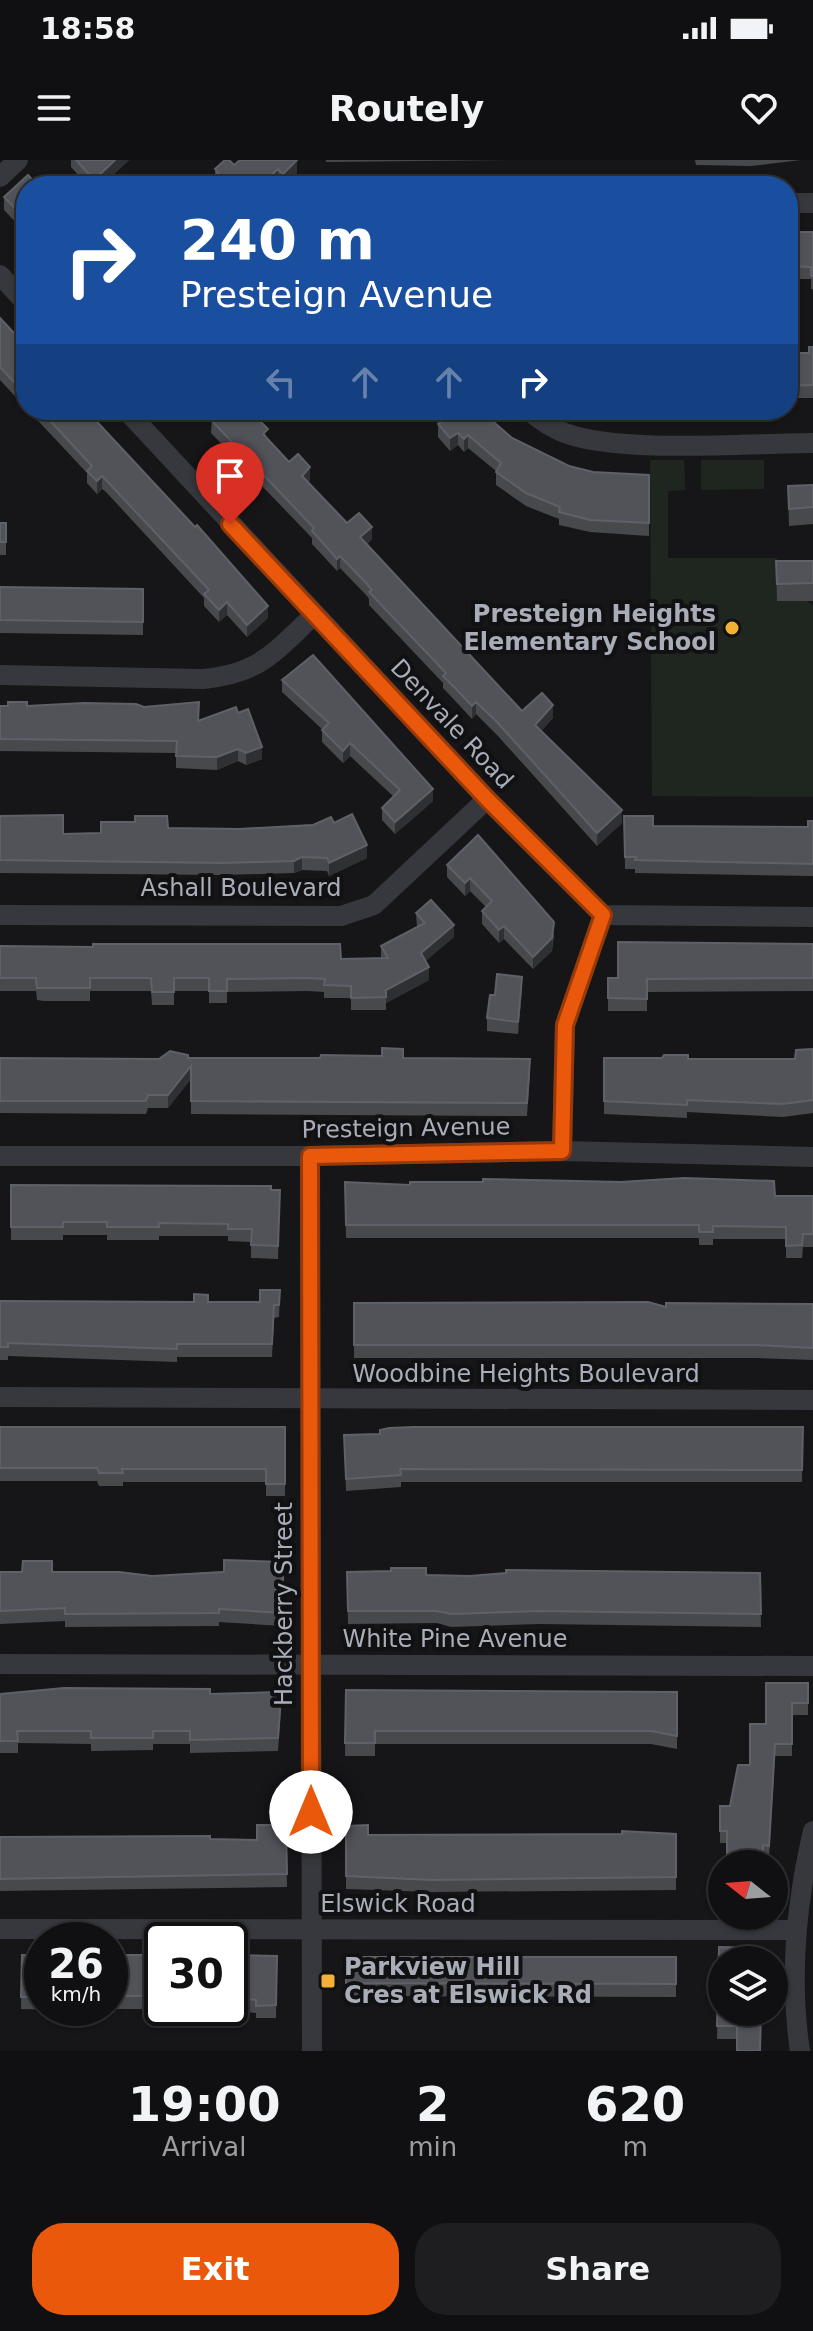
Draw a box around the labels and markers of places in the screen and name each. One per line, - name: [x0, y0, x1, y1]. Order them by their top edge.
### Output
- pin: [196, 442, 264, 524]
- place label: Presteign Heights Elementary School: [463, 600, 716, 656]
- marker: Presteign Heights Elementary School: [723, 619, 741, 637]
- place label: Parkview Hill Cres at Elswick Rd: [344, 1953, 592, 2009]
- marker: Parkview Hill Cres at Elswick Rd: [319, 1972, 337, 1990]

